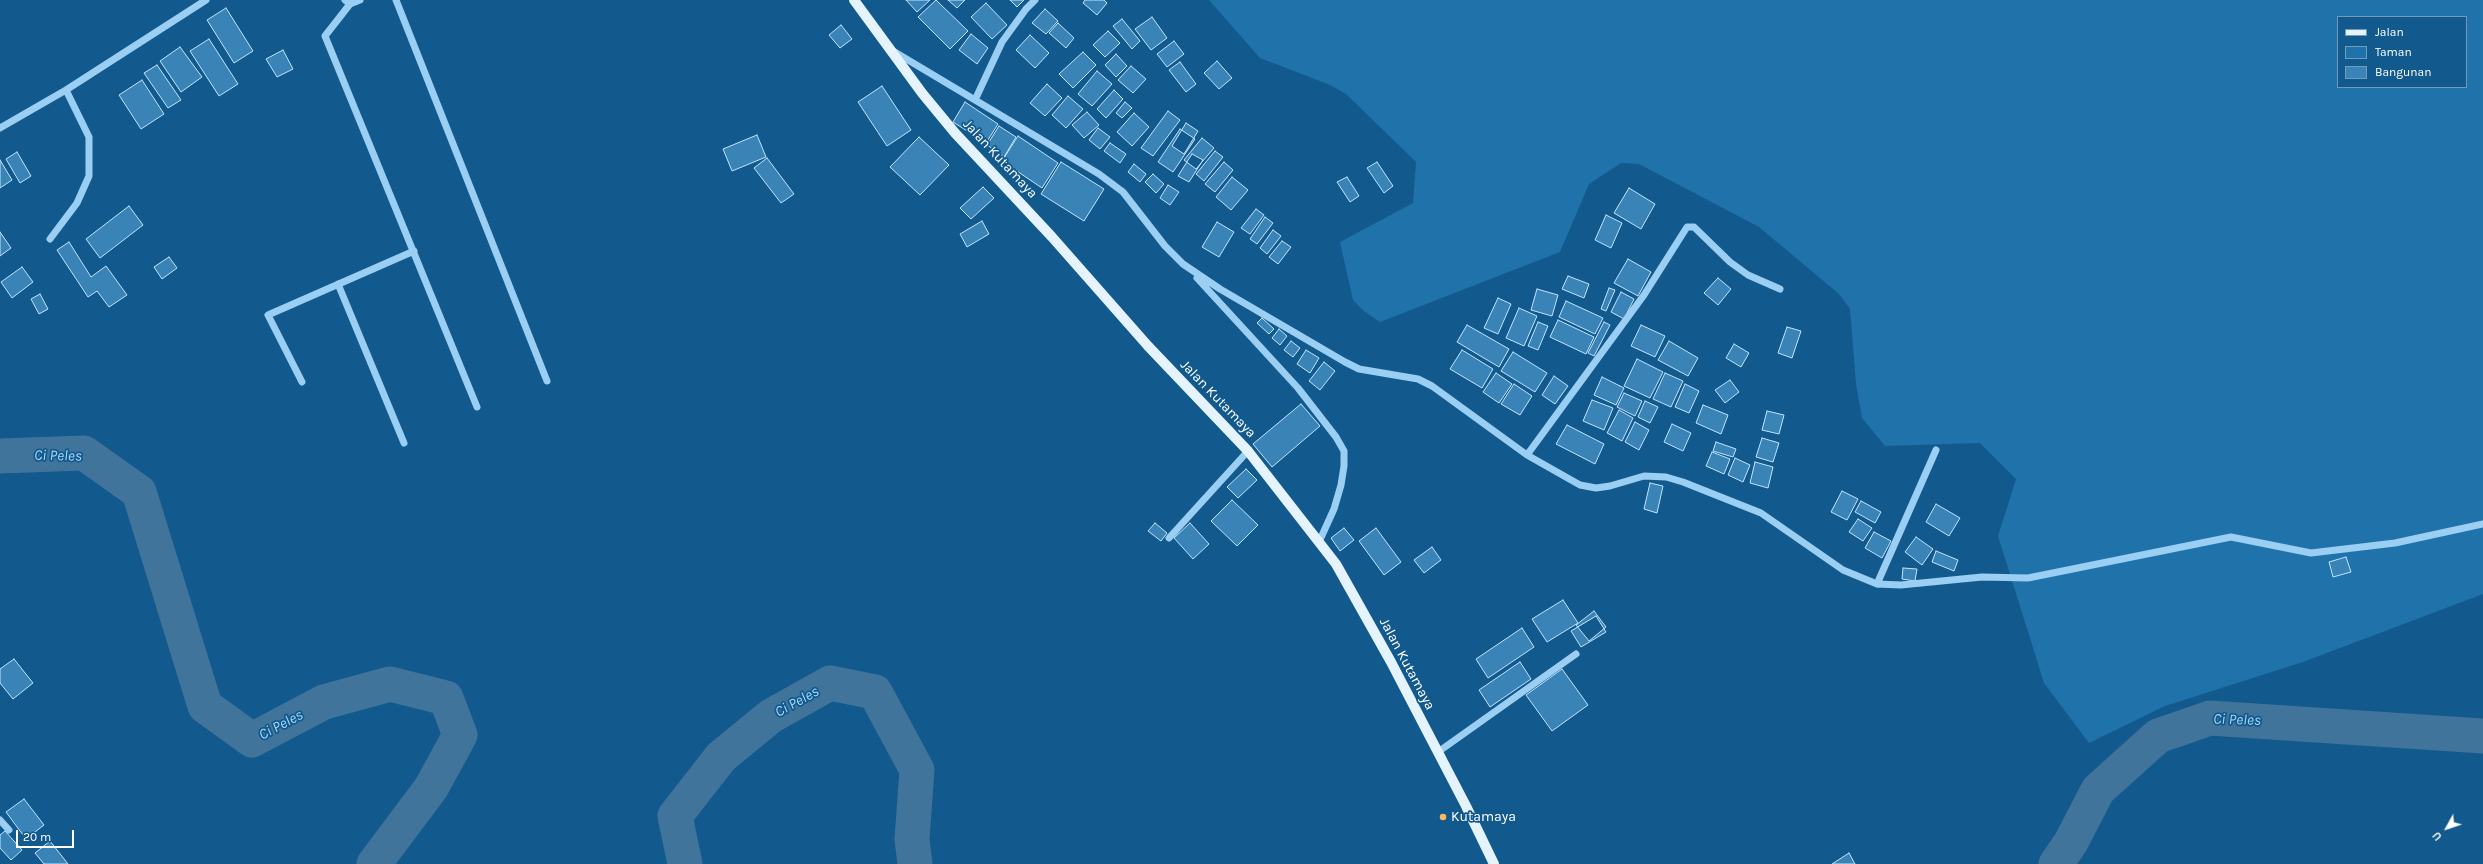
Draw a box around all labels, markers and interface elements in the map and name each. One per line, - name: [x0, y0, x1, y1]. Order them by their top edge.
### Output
- legend: [2337, 16, 2467, 88]
- text: Jalan: [2375, 25, 2404, 39]
- text: Taman: [2375, 45, 2412, 59]
- text: Bangunan: [2375, 65, 2431, 79]
- street label: Jalan Kutamaya: [959, 116, 1041, 202]
- street label: Jalan Kutamaya: [1177, 357, 1259, 441]
- water label: Ci Peles: [34, 447, 82, 465]
- street label: Jalan Kutamaya: [1376, 615, 1438, 713]
- water label: Ci Peles: [772, 683, 822, 721]
- water label: Ci Peles: [256, 706, 306, 744]
- water label: Ci Peles: [2213, 710, 2261, 730]
- north arrow: [2427, 808, 2467, 848]
- place label: Kutamaya: [1451, 809, 1516, 825]
- marker: Kutamaya: [1438, 812, 1448, 822]
- scale bar: [18, 822, 76, 848]
- text: U: [2430, 829, 2445, 843]
- text: 20 m: [23, 830, 51, 844]

